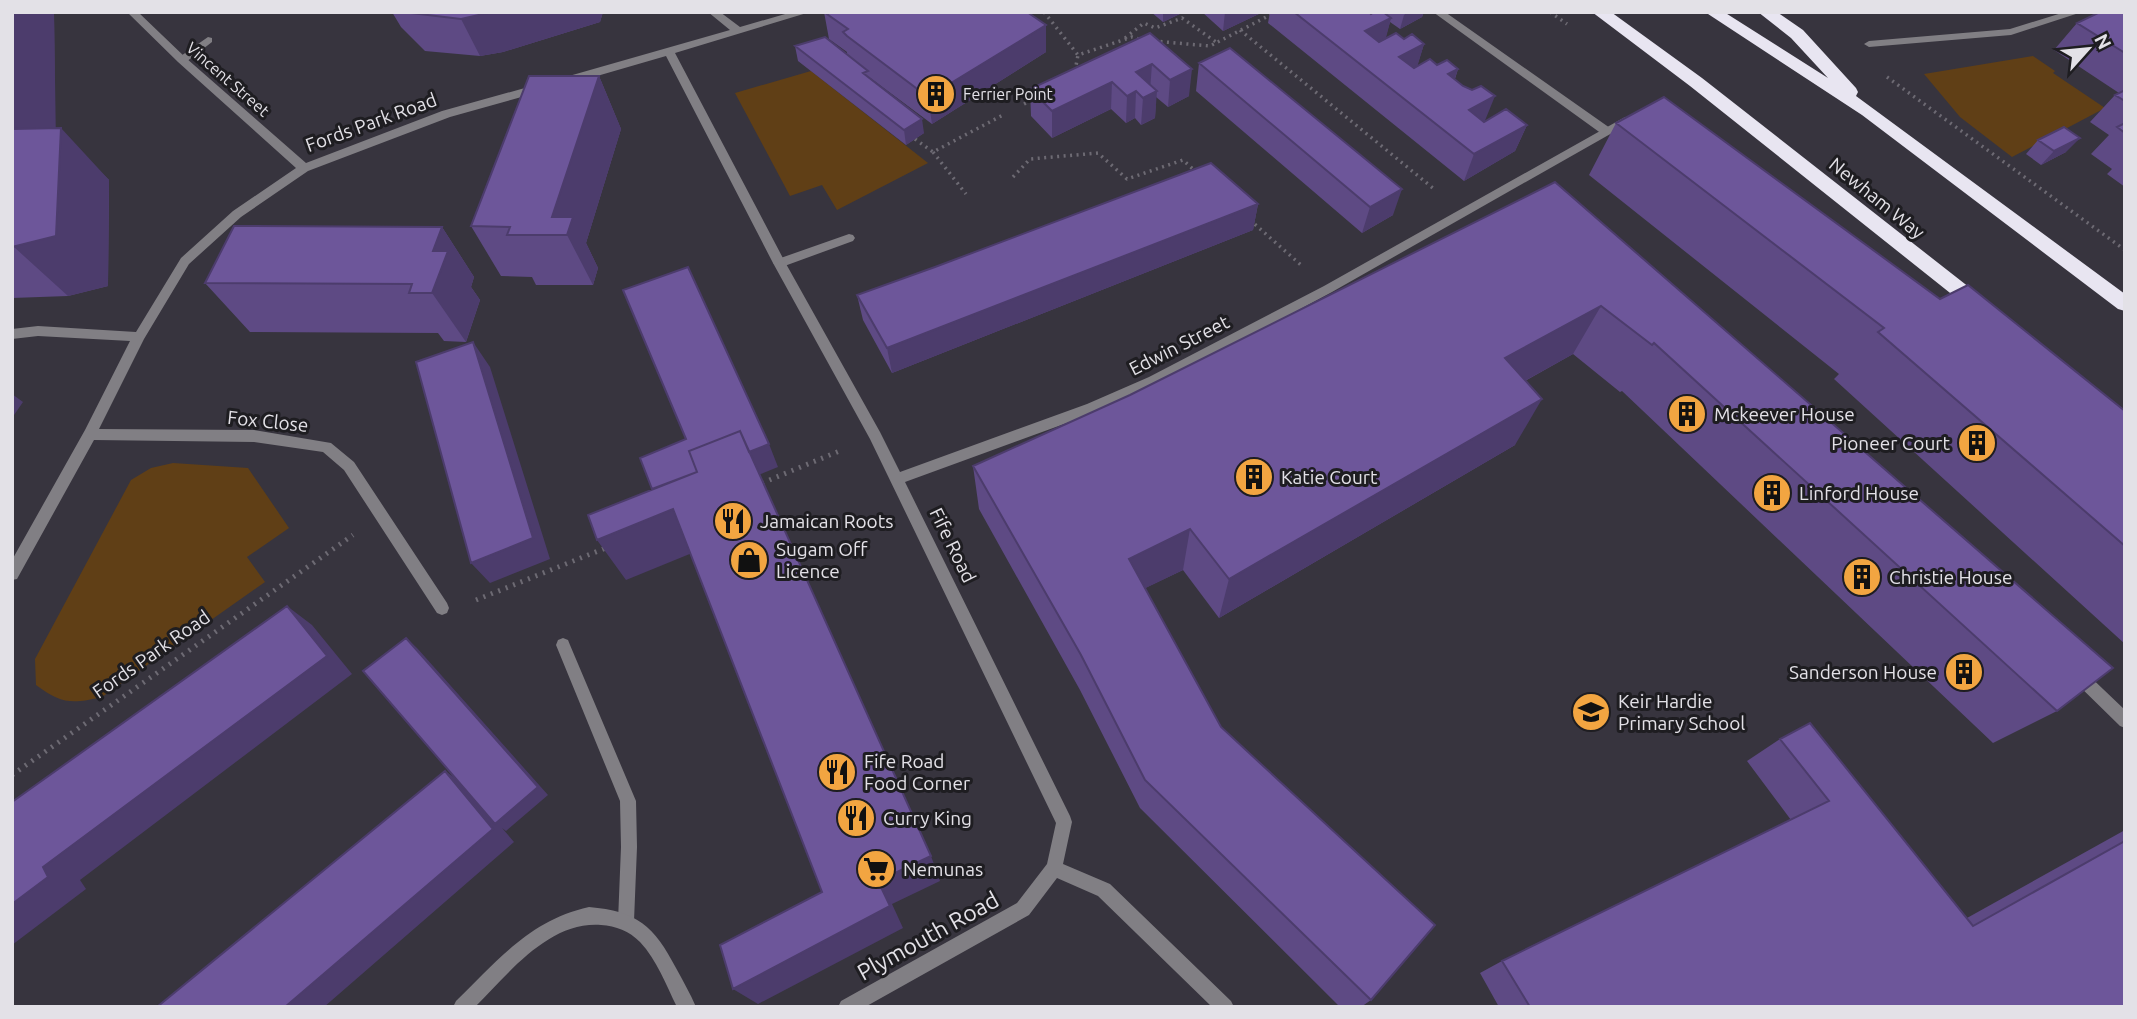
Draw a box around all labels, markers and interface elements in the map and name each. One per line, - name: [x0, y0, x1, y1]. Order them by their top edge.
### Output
- north arrow: [2053, 14, 2123, 84]
- text: N: [2090, 30, 2116, 53]
- street label: Vincent Street: [183, 38, 274, 120]
- building icon: Ferrier Point: [915, 73, 957, 115]
- place label: Ferrier Point: [963, 85, 1054, 103]
- street label: Fords Park Road: [302, 88, 440, 156]
- street label: Newham Way: [1825, 153, 1929, 243]
- street label: Edwin Street: [1125, 310, 1233, 380]
- building icon: Mckeever House: [1666, 393, 1708, 435]
- place label: Mckeever House: [1714, 403, 1855, 425]
- street label: Fox Close: [226, 406, 310, 436]
- building icon: Pioneer Court: [1956, 422, 1998, 464]
- place label: Pioneer Court: [1831, 432, 1951, 454]
- building icon: Katie Court: [1233, 456, 1275, 498]
- place label: Katie Court: [1281, 466, 1378, 488]
- building icon: Linford House: [1751, 472, 1793, 514]
- place label: Linford House: [1799, 482, 1919, 504]
- restaurant icon: Jamaican Roots: [712, 500, 754, 542]
- street label: Fife Road: [925, 504, 981, 586]
- place label: Jamaican Roots: [760, 510, 893, 532]
- place label: Sugam Off Licence: [776, 538, 868, 582]
- shop icon: Sugam Off Licence: [728, 539, 770, 581]
- building icon: Christie House: [1841, 556, 1883, 598]
- place label: Christie House: [1889, 566, 2012, 588]
- street label: Fords Park Road: [88, 605, 214, 703]
- building icon: Sanderson House: [1943, 651, 1985, 693]
- place label: Sanderson House: [1789, 661, 1937, 683]
- place label: Keir Hardie Primary School: [1618, 690, 1745, 734]
- school or university icon: Keir Hardie Primary School: [1570, 691, 1612, 733]
- place label: Fife Road Food Corner: [864, 750, 970, 794]
- restaurant icon: Fife Road Food Corner: [816, 751, 858, 793]
- restaurant icon: Curry King: [835, 797, 877, 839]
- place label: Curry King: [883, 807, 972, 829]
- supermarket icon: Nemunas: [855, 848, 897, 890]
- place label: Nemunas: [903, 858, 983, 880]
- street label: Plymouth Road: [853, 886, 1003, 985]

